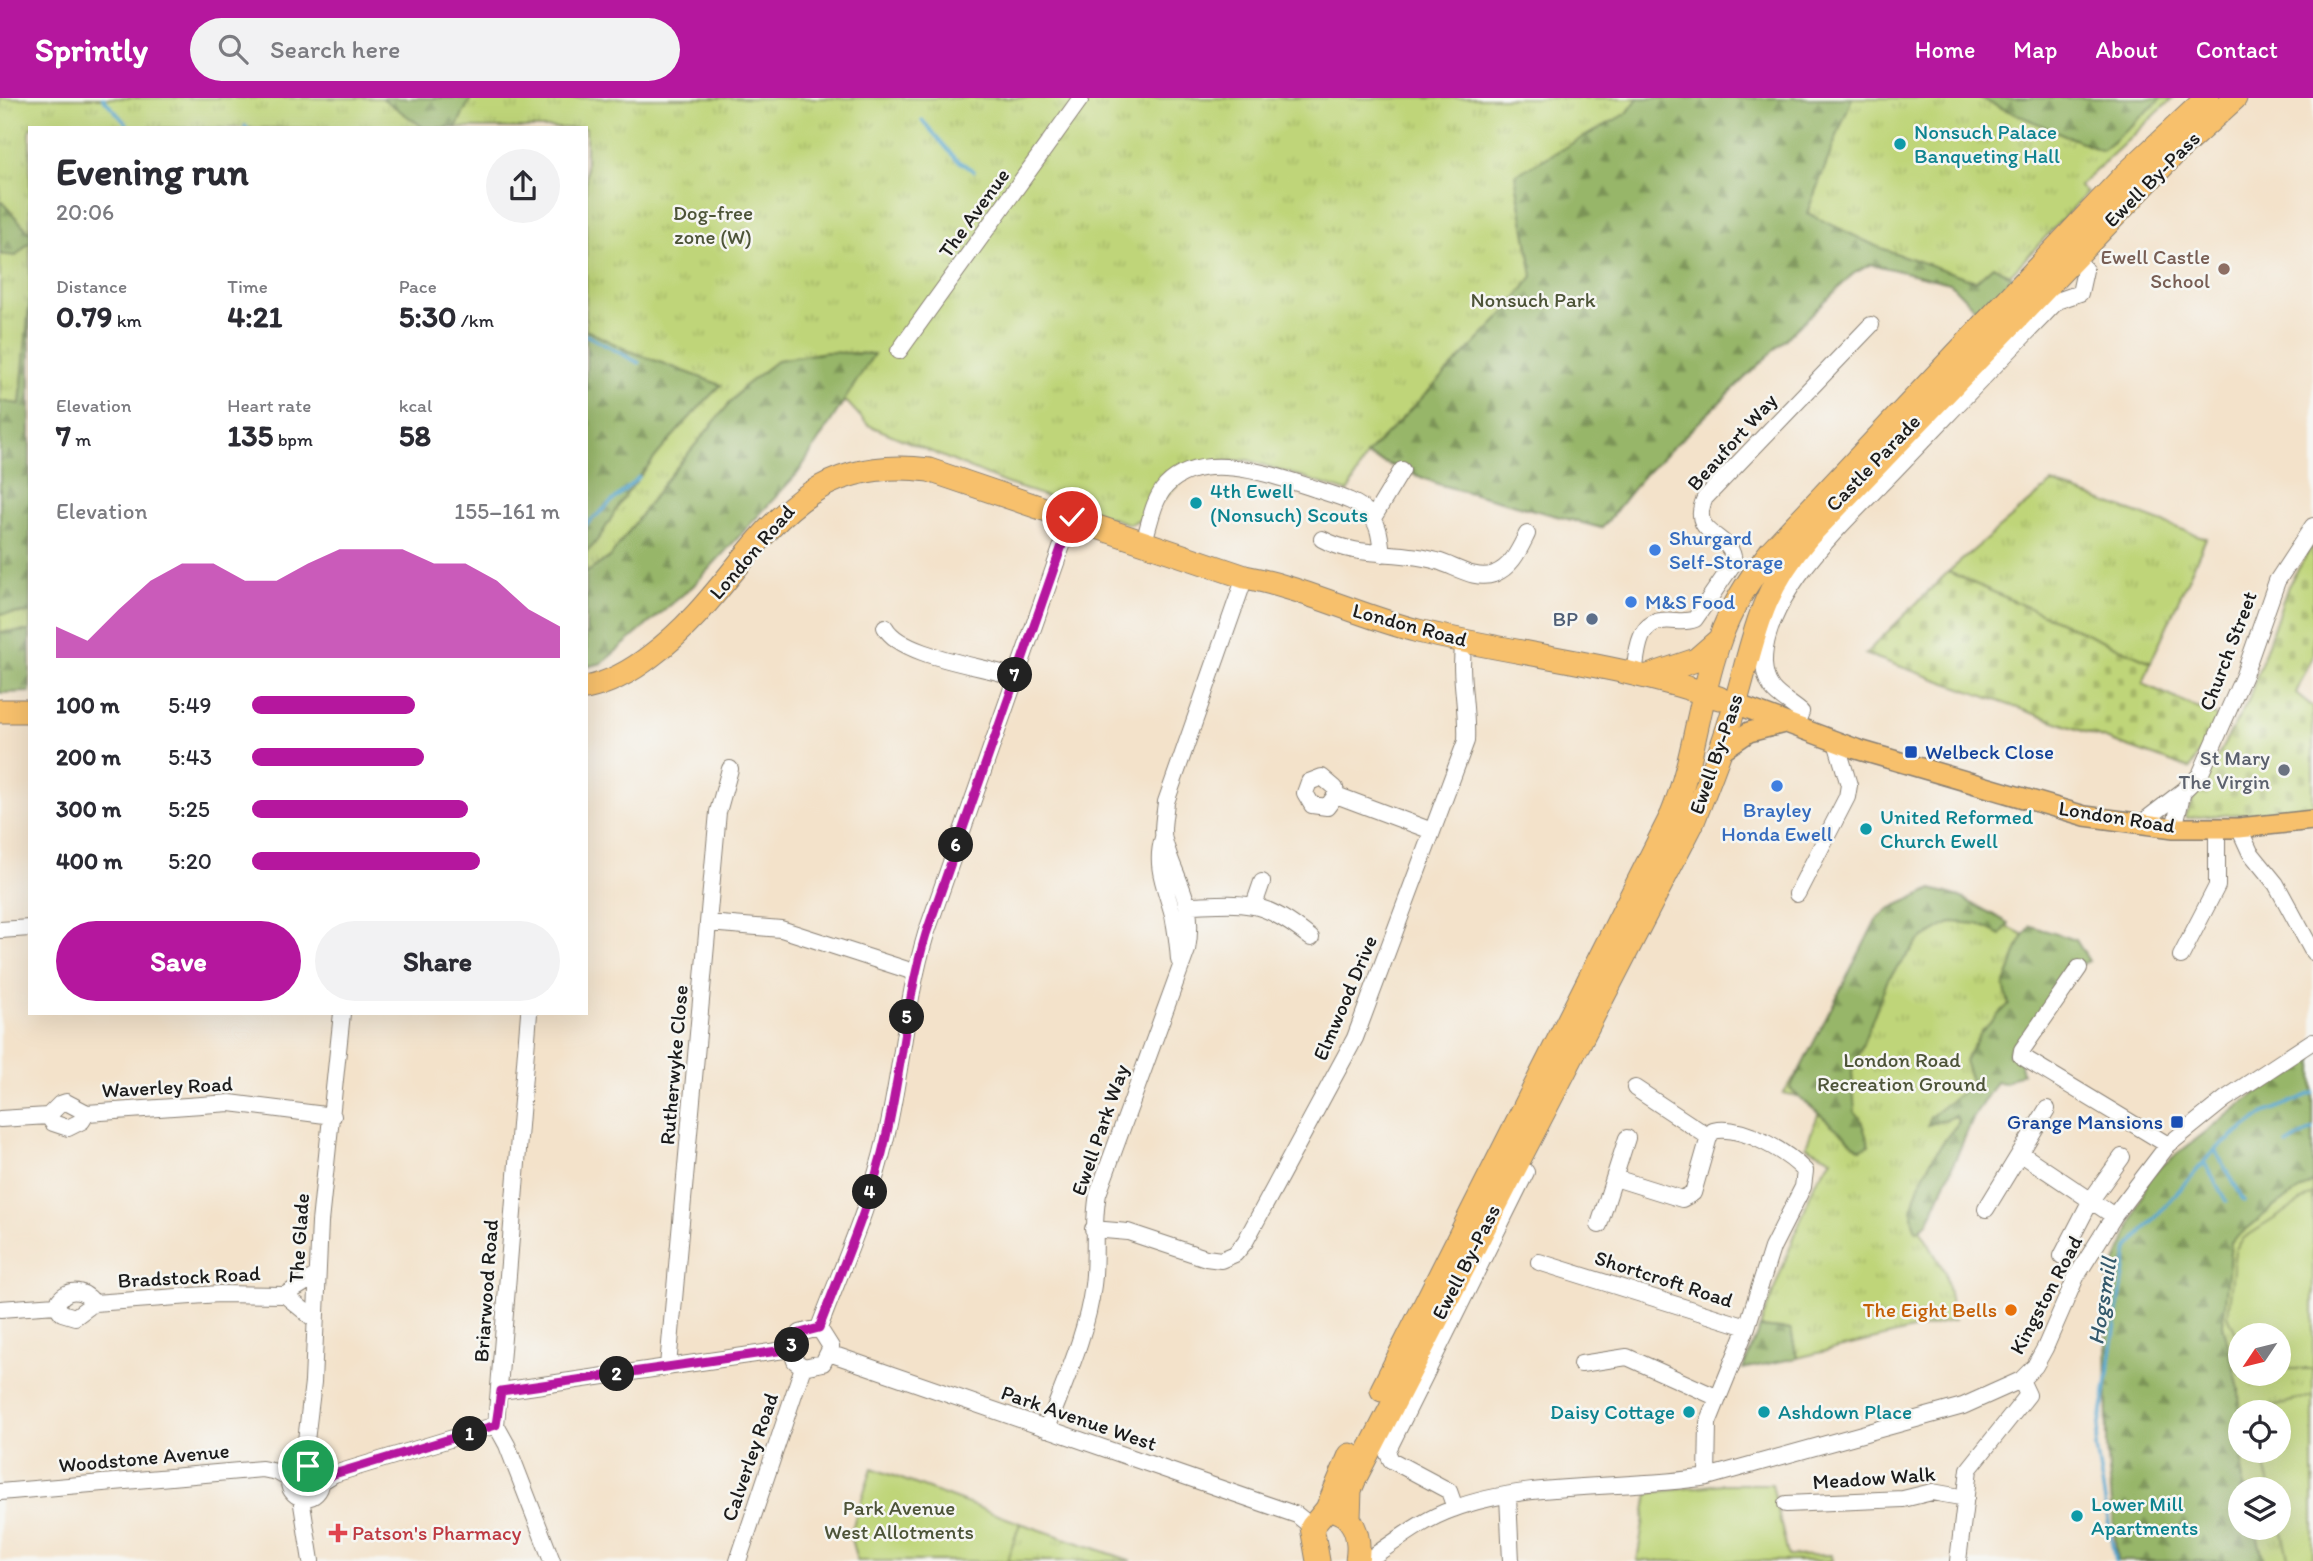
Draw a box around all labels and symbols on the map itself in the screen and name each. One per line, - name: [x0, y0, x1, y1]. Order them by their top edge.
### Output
- place label: Nonsuch Palace Banqueting Hall: [1914, 119, 2060, 168]
- street label: Ewell By-Pass: [2098, 125, 2205, 232]
- marker: Nonsuch Palace Banqueting Hall: [1892, 136, 1908, 152]
- street label: The Avenue: [933, 163, 1014, 262]
- park label: Dog-free zone (W): [673, 200, 753, 249]
- place label: Ewell Castle School: [2101, 244, 2210, 293]
- marker: Ewell Castle School: [2216, 261, 2232, 277]
- park label: Nonsuch Park: [1470, 287, 1596, 312]
- street label: Beaufort Way: [1681, 388, 1782, 496]
- street label: Castle Parade: [1820, 409, 1925, 517]
- place label: 4th Ewell (Nonsuch) Scouts: [1210, 478, 1368, 527]
- pin: [1042, 487, 1102, 547]
- marker: 4th Ewell (Nonsuch) Scouts: [1188, 495, 1204, 511]
- street label: London Road: [704, 499, 800, 604]
- place label: Shurgard Self-Storage: [1669, 525, 1783, 574]
- marker: Shurgard Self-Storage: [1647, 542, 1663, 558]
- street label: Church Street: [2193, 587, 2262, 714]
- place label: M&S Food: [1645, 589, 1736, 614]
- marker: M&S Food: [1623, 594, 1639, 610]
- street label: London Road: [1350, 597, 1471, 652]
- place label: BP: [1552, 606, 1578, 631]
- marker: BP: [1584, 611, 1600, 627]
- pin: 7: [998, 658, 1032, 692]
- street label: Ewell By-Pass: [1683, 690, 1748, 817]
- place label: Welbeck Close: [1925, 739, 2054, 764]
- marker: Welbeck Close: [1903, 744, 1919, 760]
- place label: St Mary The Virgin: [2179, 745, 2270, 794]
- marker: St Mary The Virgin: [2276, 762, 2292, 778]
- marker: Brayley Honda Ewell: [1769, 778, 1785, 794]
- street label: London Road: [2057, 795, 2178, 838]
- place label: Brayley Honda Ewell: [1721, 797, 1833, 846]
- place label: United Reformed Church Ewell: [1880, 804, 2034, 853]
- marker: United Reformed Church Ewell: [1858, 821, 1874, 837]
- pin: 6: [939, 828, 974, 862]
- street label: Elmwood Drive: [1307, 932, 1382, 1064]
- street label: Rutherwyke Close: [654, 984, 693, 1146]
- pin: 5: [890, 1000, 925, 1034]
- park label: London Road Recreation Ground: [1817, 1047, 1987, 1096]
- street label: Ewell Park Way: [1065, 1061, 1134, 1199]
- street label: Waverley Road: [101, 1071, 233, 1102]
- place label: Grange Mansions: [2007, 1109, 2163, 1134]
- marker: Grange Mansions: [2169, 1114, 2185, 1130]
- pin: 4: [852, 1174, 888, 1210]
- street label: The Glade: [283, 1192, 314, 1284]
- street label: Ewell By-Pass: [1426, 1200, 1505, 1323]
- street label: Briarwood Road: [468, 1219, 503, 1363]
- street label: Kingston Road: [2004, 1231, 2088, 1358]
- street label: Shortcroft Road: [1592, 1244, 1737, 1313]
- water label: Hogsmill: [2081, 1254, 2123, 1347]
- street label: Bradstock Road: [117, 1260, 261, 1293]
- place label: The Eight Bells: [1863, 1297, 1997, 1322]
- marker: The Eight Bells: [2003, 1302, 2019, 1318]
- north arrow: [2228, 1323, 2291, 1386]
- pin: 3: [774, 1328, 810, 1362]
- pin: 2: [600, 1356, 634, 1392]
- street label: Park Avenue West: [998, 1379, 1160, 1456]
- street label: Calverley Road: [716, 1389, 783, 1524]
- place label: Daisy Cottage: [1550, 1399, 1675, 1424]
- place label: Ashdown Place: [1778, 1399, 1912, 1424]
- marker: Daisy Cottage: [1681, 1404, 1697, 1420]
- marker: Ashdown Place: [1756, 1404, 1772, 1420]
- pin: 1: [452, 1416, 488, 1452]
- pin: [278, 1436, 338, 1496]
- street label: Woodstone Avenue: [57, 1438, 230, 1477]
- street label: Meadow Walk: [1812, 1461, 1936, 1494]
- place label: Lower Mill Apartments: [2091, 1491, 2198, 1540]
- park label: Park Avenue West Allotments: [824, 1495, 974, 1544]
- marker: Lower Mill Apartments: [2069, 1508, 2085, 1524]
- place label: Patson's Pharmacy: [352, 1520, 522, 1545]
- marker: Patson's Pharmacy: [330, 1525, 346, 1541]

